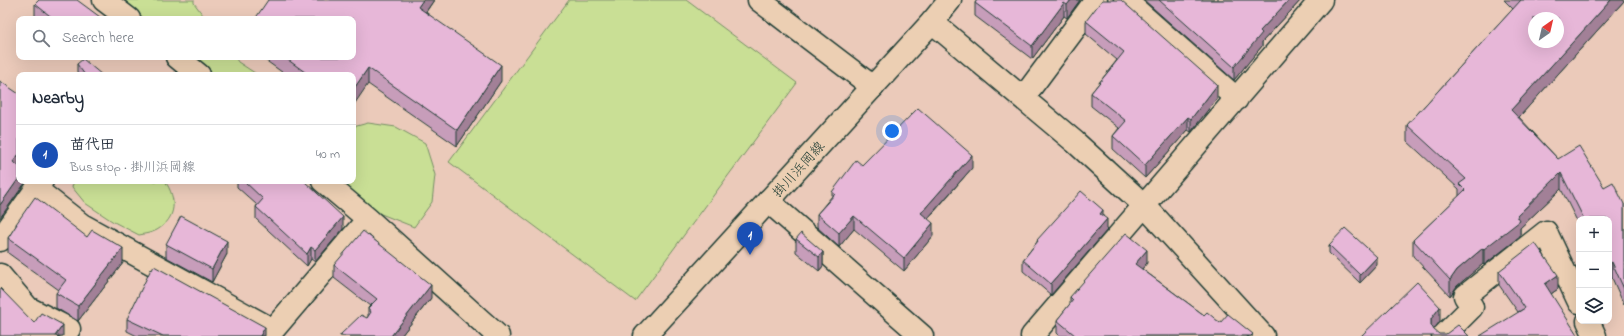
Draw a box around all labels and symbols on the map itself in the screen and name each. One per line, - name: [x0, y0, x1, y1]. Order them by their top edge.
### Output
- north arrow: [1528, 12, 1564, 48]
- your location: [882, 121, 902, 141]
- street label: 掛川浜岡線: [768, 137, 830, 203]
- pin: 1: [737, 222, 763, 255]

